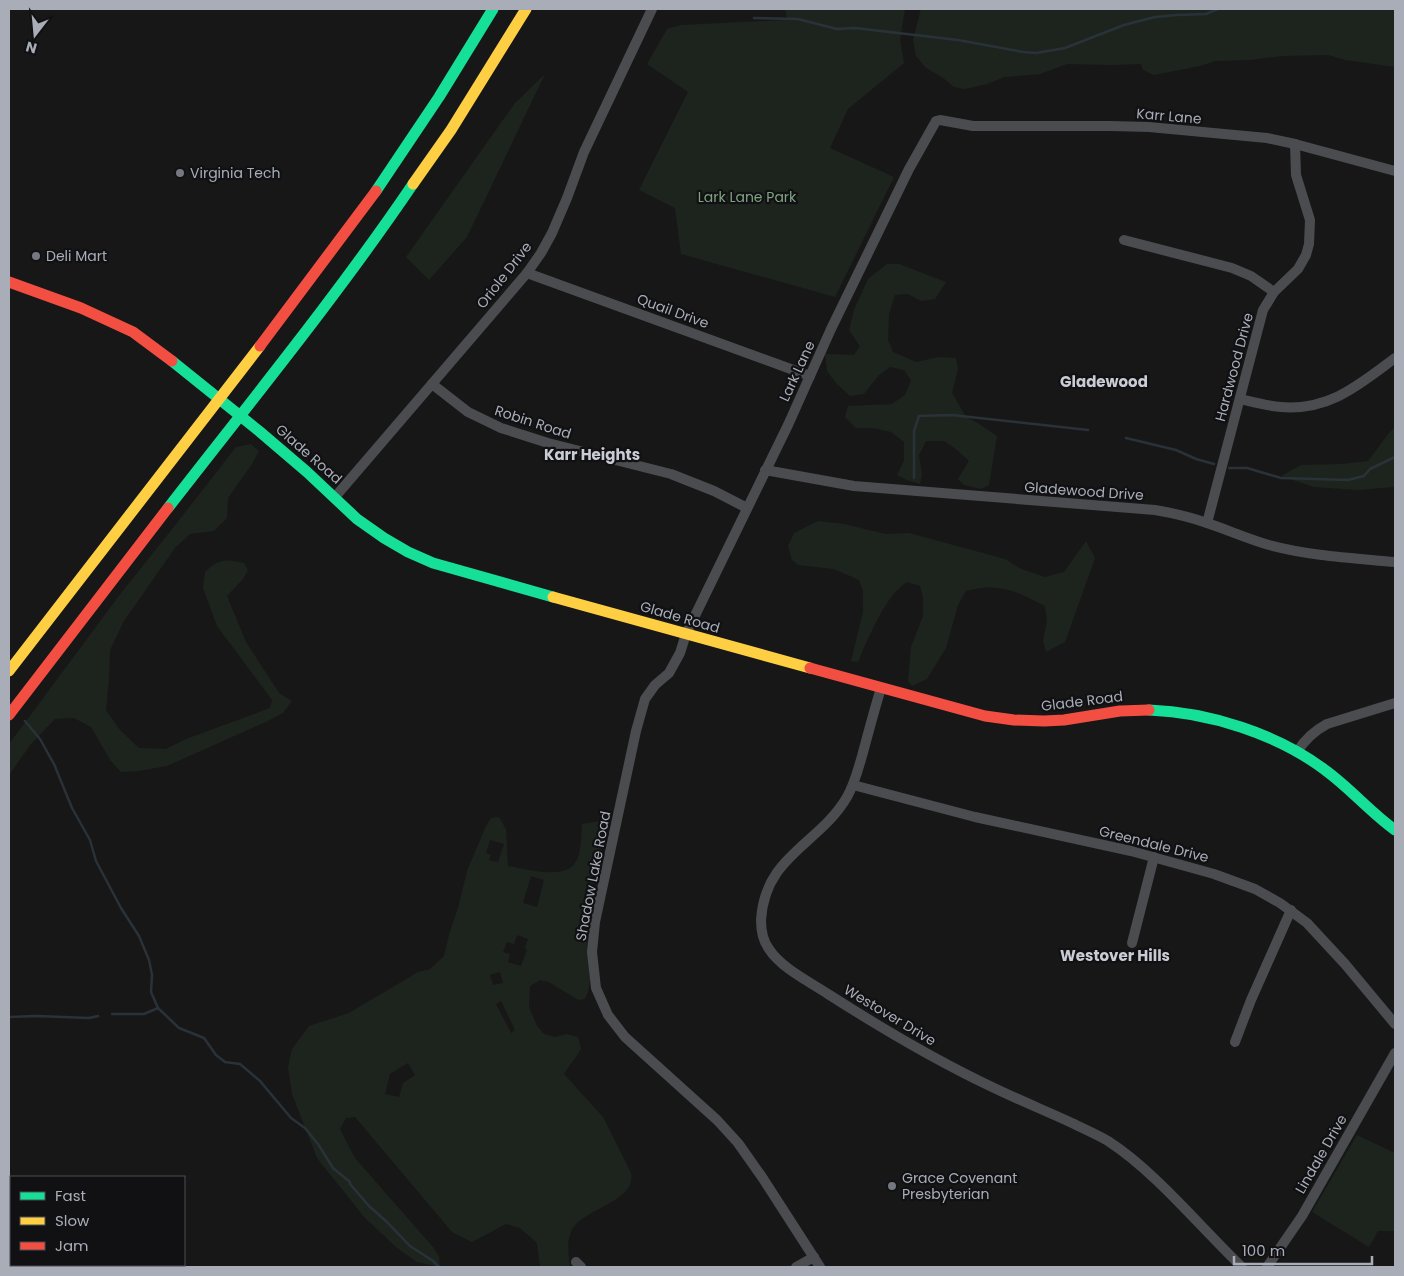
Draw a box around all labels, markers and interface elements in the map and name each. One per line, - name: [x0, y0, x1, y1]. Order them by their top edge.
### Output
- north arrow: [10, 10, 60, 60]
- text: N: [24, 36, 39, 59]
- street label: Karr Lane: [1136, 103, 1203, 129]
- place label: Virginia Tech: [190, 163, 280, 183]
- marker: Virginia Tech: [174, 167, 186, 179]
- park label: Lark Lane Park: [698, 187, 797, 207]
- street label: Oriole Drive: [472, 237, 537, 313]
- place label: Deli Mart: [46, 246, 107, 266]
- marker: Deli Mart: [30, 250, 42, 262]
- street label: Quail Drive: [634, 289, 712, 333]
- street label: Hardwood Drive: [1210, 310, 1258, 423]
- street label: Lark Lane: [774, 337, 820, 405]
- district label: Gladewood: [1060, 371, 1148, 392]
- street label: Robin Road: [492, 400, 574, 444]
- street label: Glade Road: [271, 420, 347, 488]
- district label: Karr Heights: [544, 444, 640, 465]
- street label: Gladewood Drive: [1024, 477, 1145, 505]
- street label: Glade Road: [638, 596, 722, 638]
- street label: Glade Road: [1040, 686, 1124, 716]
- street label: Shadow Lake Road: [571, 809, 615, 943]
- street label: Greendale Drive: [1097, 821, 1211, 867]
- district label: Westover Hills: [1060, 945, 1170, 966]
- street label: Westover Drive: [840, 980, 940, 1051]
- street label: Lindale Drive: [1290, 1110, 1352, 1197]
- place label: Grace Covenant Presbyterian: [902, 1168, 1017, 1204]
- legend: [10, 1176, 185, 1266]
- marker: Grace Covenant Presbyterian: [886, 1180, 898, 1192]
- text: Fast: [55, 1185, 86, 1206]
- text: Slow: [55, 1210, 90, 1231]
- scale bar: [1234, 1234, 1372, 1266]
- text: Jam: [55, 1235, 89, 1256]
- text: 100 m: [1242, 1240, 1285, 1261]

